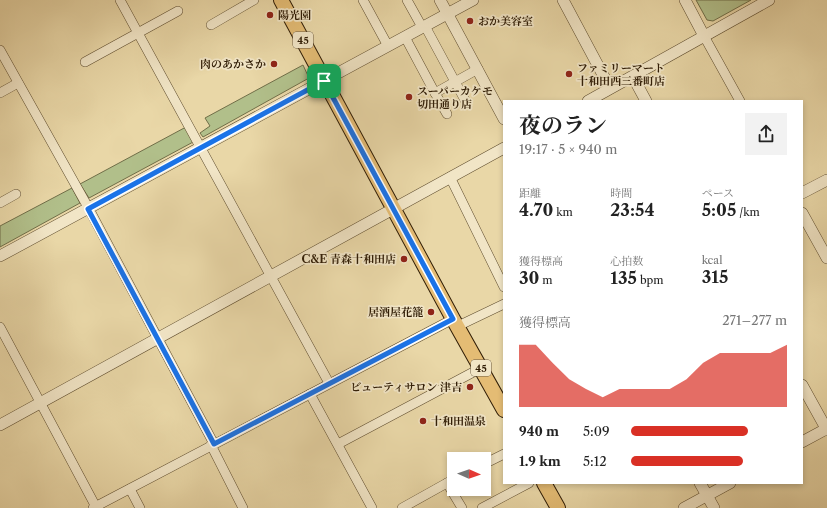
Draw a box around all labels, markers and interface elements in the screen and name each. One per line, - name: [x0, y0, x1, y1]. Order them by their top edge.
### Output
- place label: 陽光園: [278, 8, 311, 22]
- marker: 陽光園: [265, 10, 275, 20]
- place label: おか美容室: [478, 14, 533, 28]
- marker: おか美容室: [465, 16, 475, 26]
- road number: 45: [293, 32, 313, 48]
- place label: 肉のあかさか: [200, 57, 266, 71]
- marker: 肉のあかさか: [269, 59, 279, 69]
- place label: ファミリーマート 十和田西三番町店: [577, 61, 665, 88]
- pin: [307, 64, 341, 98]
- marker: ファミリーマート 十和田西三番町店: [564, 69, 574, 79]
- icon: arrive: [313, 70, 335, 92]
- place label: スーパーカケモ 切田通り店: [417, 84, 493, 111]
- marker: スーパーカケモ 切田通り店: [404, 92, 414, 102]
- text: 夜のラン: [519, 112, 607, 139]
- button: share: [745, 113, 787, 155]
- text: 19:17 · 5 × 940 m: [519, 141, 617, 157]
- text: 距離: [519, 186, 541, 200]
- text: 時間: [610, 186, 632, 200]
- text: ペース: [702, 186, 734, 200]
- text: 4.70: [519, 200, 553, 220]
- text: 23:54: [610, 200, 654, 220]
- text: 5:05: [702, 200, 736, 220]
- text: km: [553, 205, 573, 219]
- text: /km: [736, 205, 760, 219]
- place label: C&E 青森十和田店: [301, 252, 396, 266]
- text: kcal: [702, 253, 722, 267]
- marker: C&E 青森十和田店: [399, 254, 409, 264]
- text: 獲得標高: [519, 254, 563, 268]
- text: 心拍数: [610, 254, 643, 268]
- text: 315: [702, 267, 728, 287]
- text: 30: [519, 268, 539, 288]
- text: 135: [610, 268, 637, 288]
- text: m: [539, 273, 553, 287]
- text: bpm: [637, 273, 664, 287]
- place label: 居酒屋花籠: [368, 305, 423, 319]
- marker: 居酒屋花籠: [426, 307, 436, 317]
- text: 271–277 m: [722, 312, 787, 328]
- text: 獲得標高: [519, 314, 571, 330]
- road number: 45: [471, 360, 491, 376]
- place label: ビューティサロン 津吉: [350, 380, 462, 394]
- marker: ビューティサロン 津吉: [465, 382, 475, 392]
- place label: 十和田温泉: [431, 414, 486, 428]
- marker: 十和田温泉: [418, 416, 428, 426]
- text: 940 m: [519, 423, 559, 439]
- text: 5:09: [583, 423, 610, 439]
- north arrow: [447, 452, 491, 496]
- map controls: [447, 452, 491, 496]
- text: 1.9 km: [519, 453, 561, 469]
- text: 5:12: [583, 453, 607, 469]

